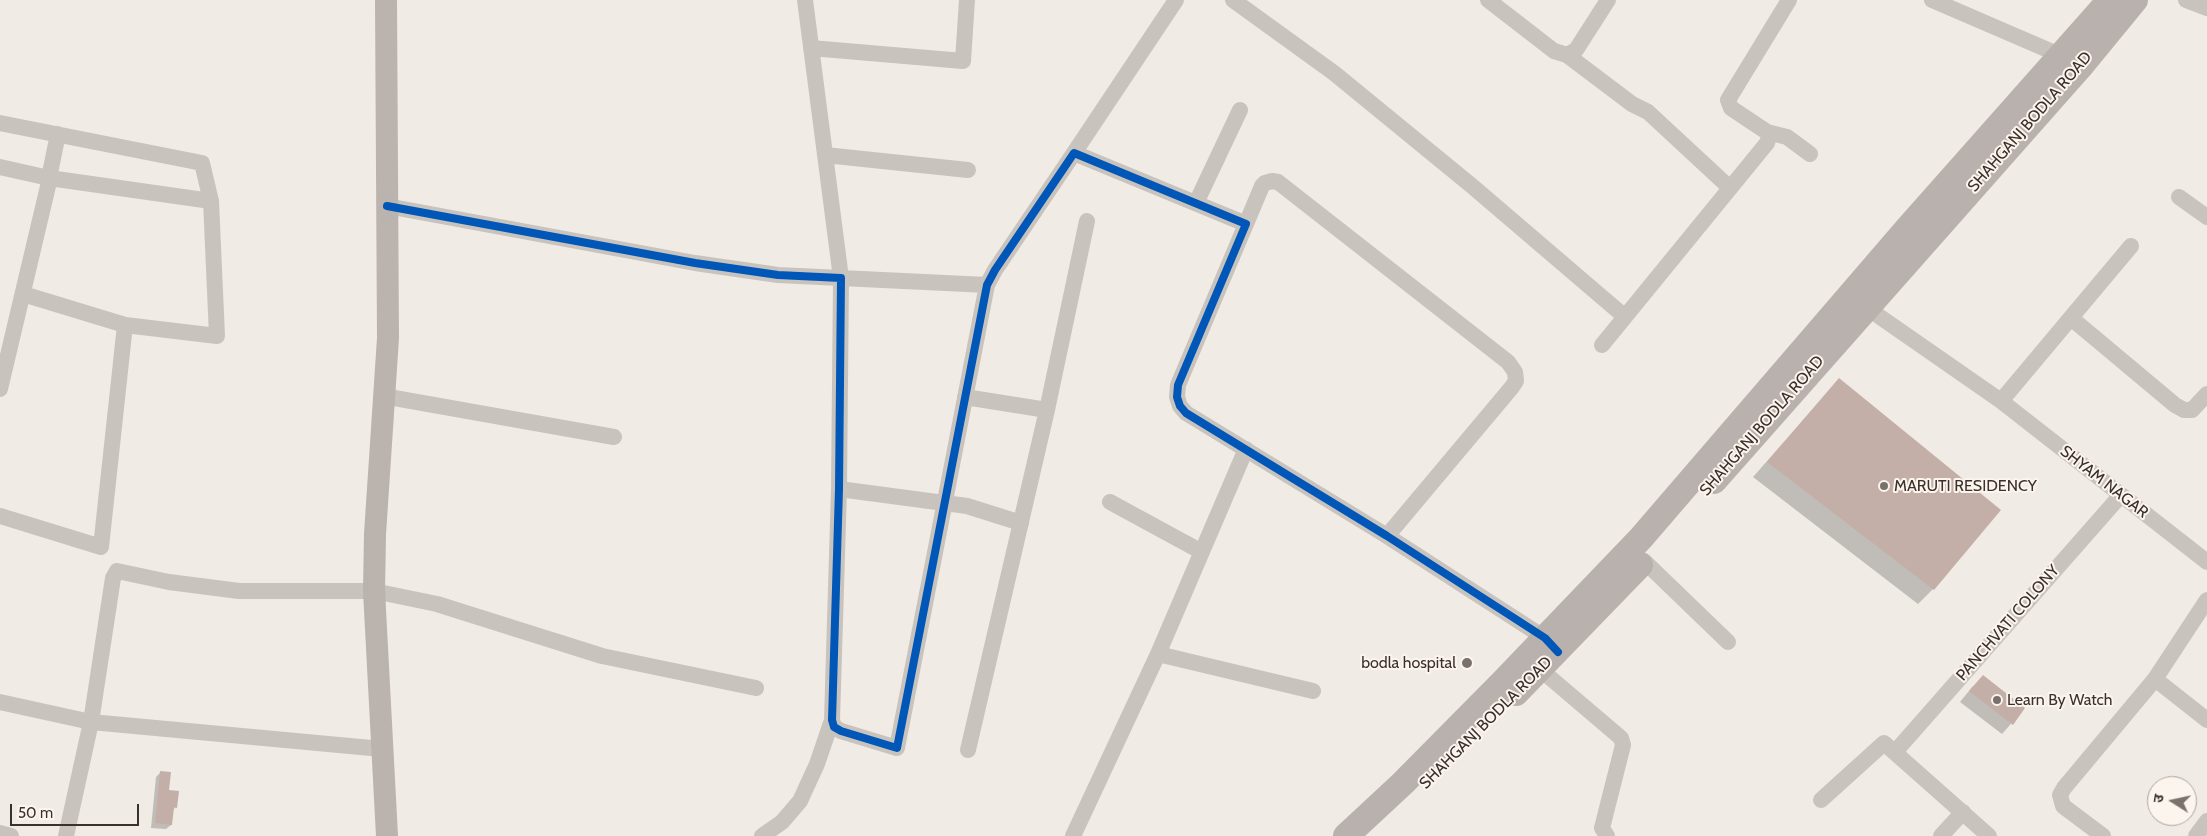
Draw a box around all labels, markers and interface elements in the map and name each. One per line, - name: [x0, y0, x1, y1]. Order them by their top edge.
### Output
- street label: SHAHGANJ BODLA ROAD: [1964, 48, 2096, 196]
- street label: SHAHGANJ BODLA ROAD: [1696, 352, 1828, 500]
- street label: SHYAM NAGAR: [2056, 442, 2152, 522]
- place label: MARUTI RESIDENCY: [1894, 476, 2037, 496]
- marker: MARUTI RESIDENCY: [1878, 480, 1890, 492]
- street label: PANCHVATI COLONY: [1952, 561, 2064, 685]
- place label: bodla hospital: [1361, 653, 1456, 673]
- street label: SHAHGANJ BODLA ROAD: [1416, 653, 1556, 793]
- marker: bodla hospital: [1460, 656, 1474, 670]
- place label: Learn By Watch: [2007, 690, 2113, 710]
- marker: Learn By Watch: [1991, 694, 2003, 706]
- north arrow: [2147, 776, 2197, 826]
- text: उ: [2149, 793, 2168, 804]
- scale bar: [12, 794, 141, 826]
- text: 50 m: [18, 804, 53, 822]

